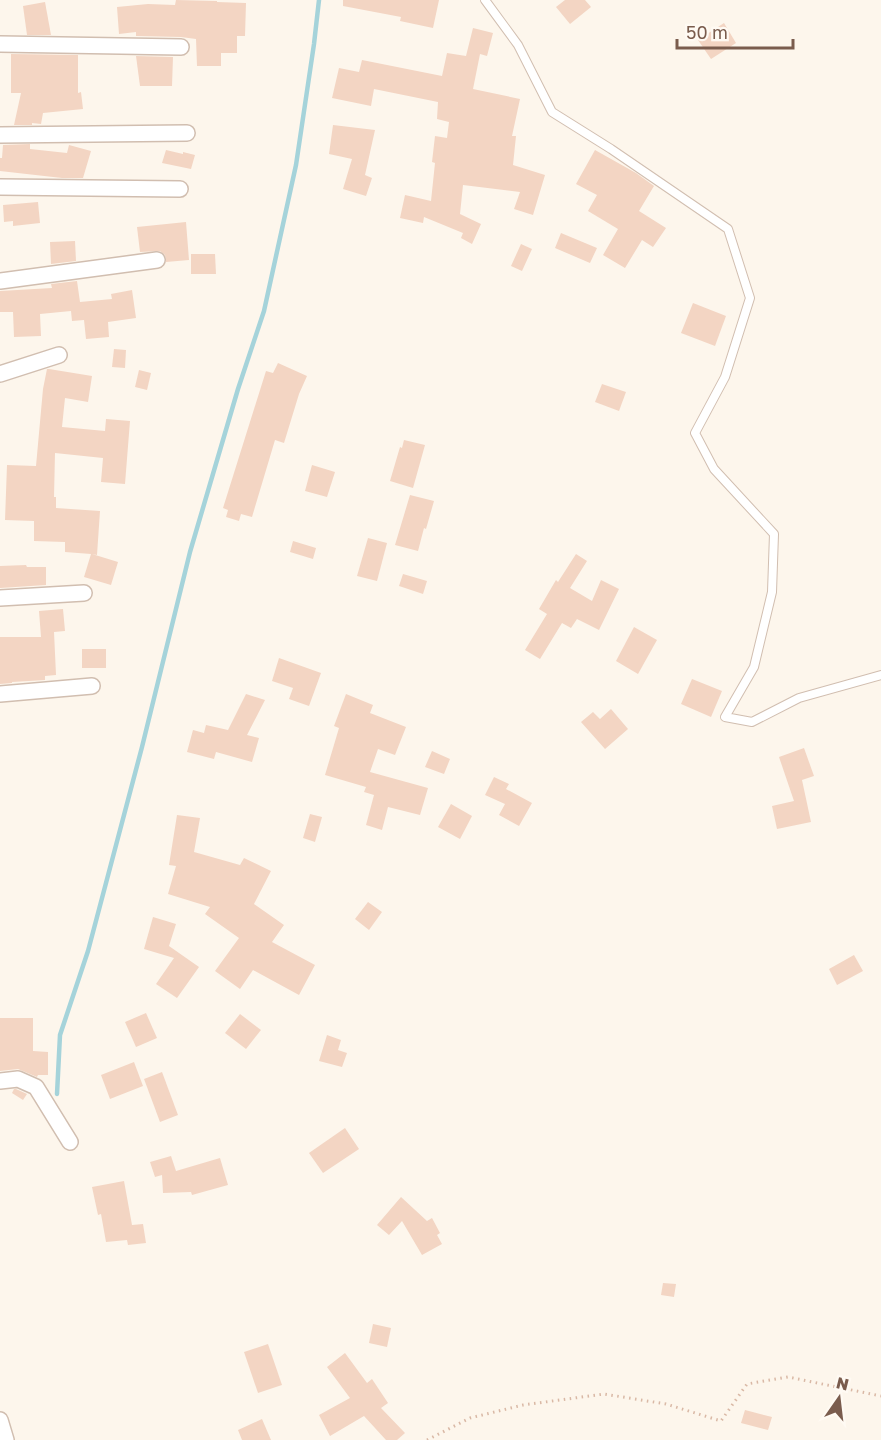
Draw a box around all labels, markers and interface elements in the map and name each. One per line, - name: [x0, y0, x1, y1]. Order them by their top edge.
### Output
- scale bar: [677, 12, 792, 50]
- text: 50 m: [686, 21, 728, 43]
- north arrow: [809, 1368, 869, 1428]
- text: N: [834, 1372, 851, 1395]

